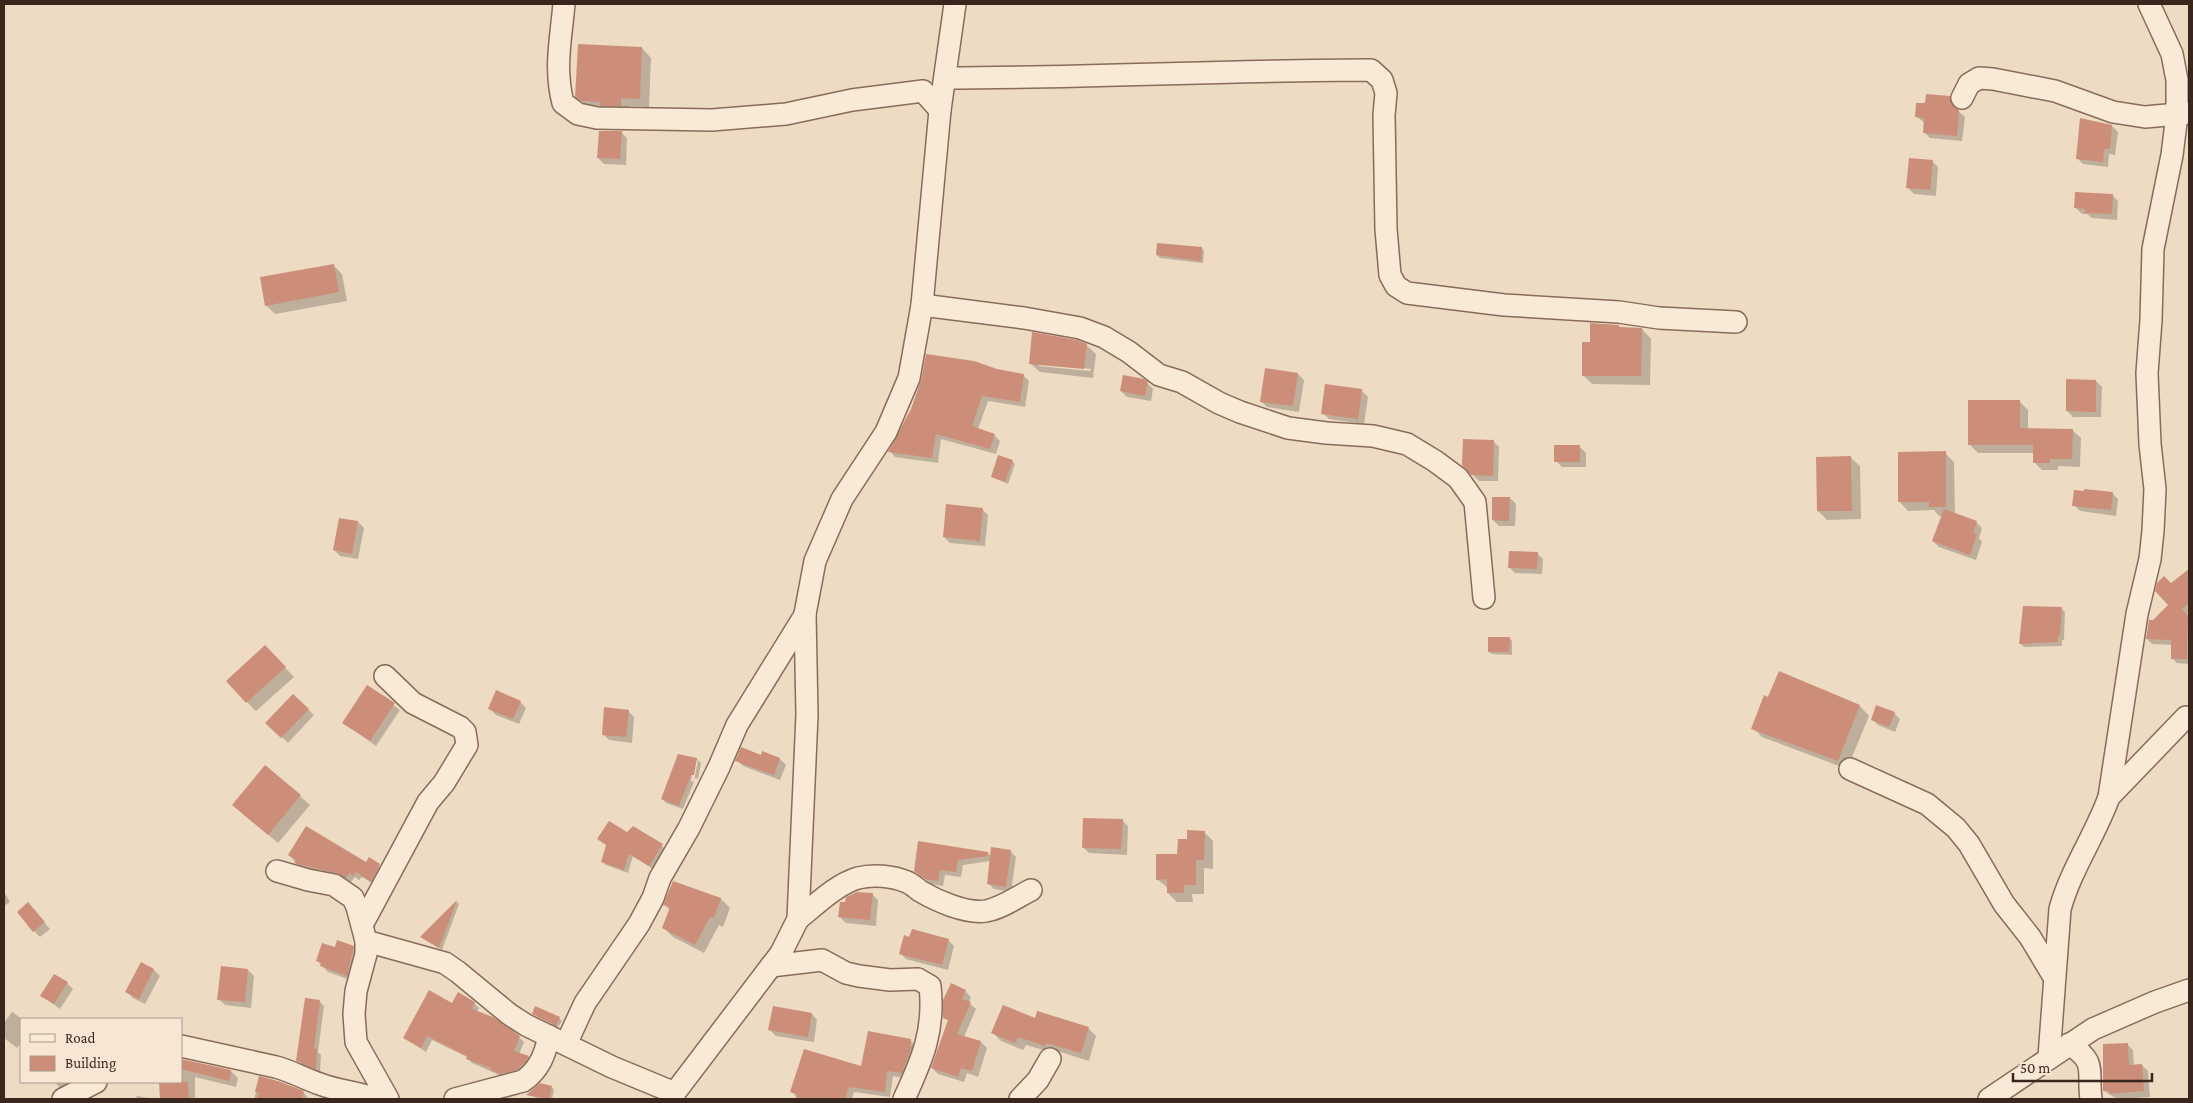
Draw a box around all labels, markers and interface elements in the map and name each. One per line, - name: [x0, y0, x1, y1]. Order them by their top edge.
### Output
- legend: [20, 1018, 182, 1083]
- text: Road: [65, 1030, 96, 1046]
- scale bar: [2013, 1050, 2152, 1082]
- text: Building: [65, 1055, 116, 1072]
- text: 50 m: [2020, 1060, 2050, 1076]

